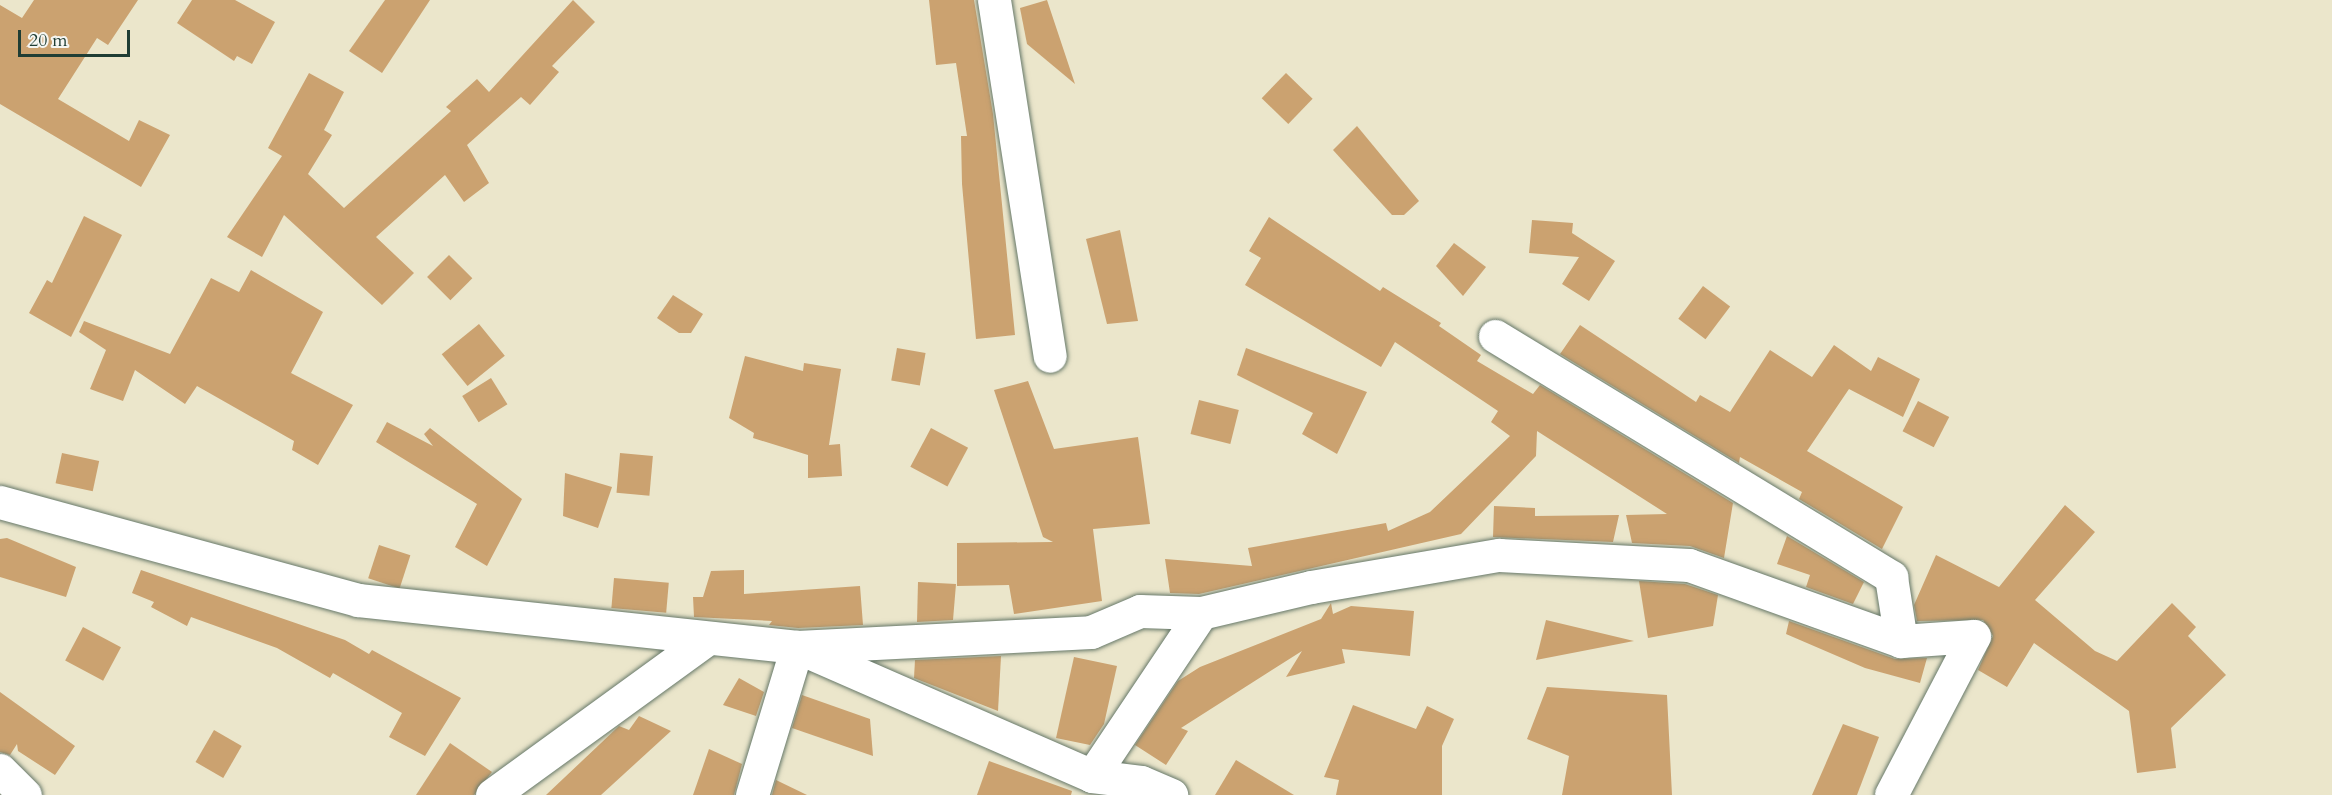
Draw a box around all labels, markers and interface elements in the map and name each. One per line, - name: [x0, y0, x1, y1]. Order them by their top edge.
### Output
- scale bar: [21, 18, 134, 56]
- text: 20 m: [29, 28, 68, 53]

